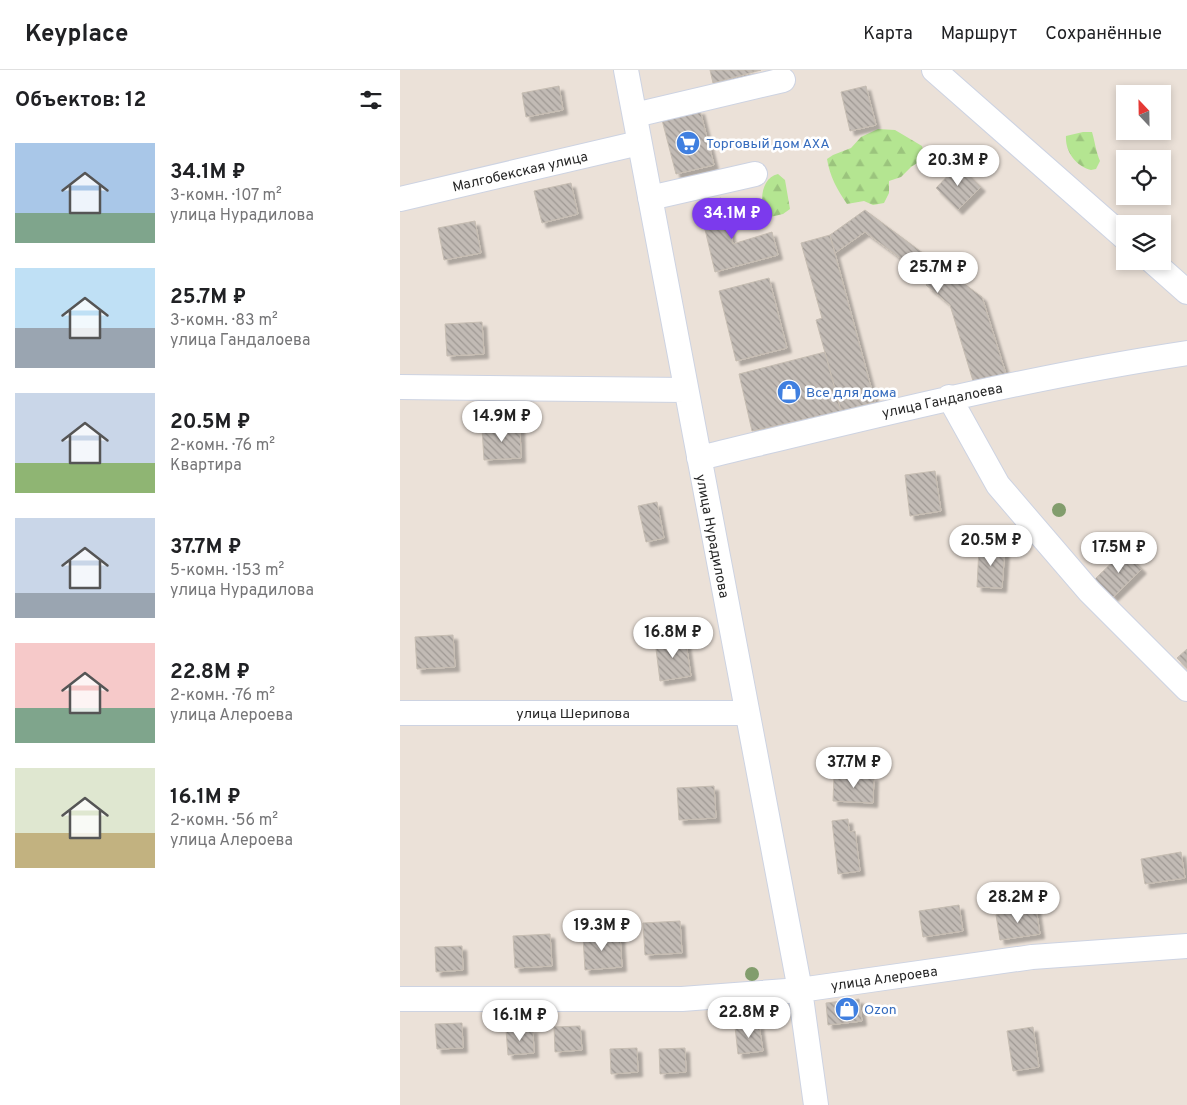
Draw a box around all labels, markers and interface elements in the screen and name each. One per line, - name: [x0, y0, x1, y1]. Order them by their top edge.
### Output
- text: Keyplace: [25, 20, 128, 50]
- text: Карта: [863, 23, 913, 46]
- text: Маршрут: [941, 23, 1017, 46]
- text: Сохранённые: [1045, 23, 1162, 46]
- north arrow: [1116, 85, 1171, 140]
- map controls: [1116, 85, 1171, 270]
- icon: filters: [357, 86, 385, 114]
- text: Объектов: 12: [15, 87, 146, 114]
- supermarket icon: Торговый дом АХА: [675, 130, 701, 156]
- place label: Торговый дом АХА: [706, 136, 830, 153]
- pin: 20.3M ₽: [912, 144, 1004, 187]
- street label: Малгобекская улица: [451, 149, 590, 196]
- button: locate: [1116, 150, 1171, 205]
- text: 20.3M ₽: [927, 151, 989, 171]
- text: 34.1M ₽: [170, 159, 246, 186]
- icon: home: [55, 163, 115, 223]
- text: 3-комн. · 107 m²: [170, 186, 282, 206]
- pin: 34.1M ₽: [686, 198, 778, 240]
- text: 34.1M ₽: [703, 204, 761, 224]
- text: улица Нурадилова: [170, 206, 314, 226]
- button: layers: [1116, 215, 1171, 270]
- pin: 25.7M ₽: [892, 252, 984, 294]
- text: 25.7M ₽: [909, 258, 967, 278]
- text: 25.7M ₽: [170, 284, 246, 311]
- icon: home: [55, 288, 115, 348]
- text: 3-комн. · 83 m²: [170, 311, 278, 331]
- text: улица Гандалоева: [170, 331, 310, 351]
- shop icon: Все для дома: [776, 379, 802, 405]
- street label: улица Гандалоева: [880, 380, 1004, 423]
- place label: Все для дома: [806, 385, 896, 402]
- pin: 14.9M ₽: [456, 400, 548, 443]
- text: 14.9M ₽: [473, 407, 531, 427]
- text: 20.5M ₽: [170, 409, 251, 436]
- icon: home: [55, 413, 115, 473]
- text: 2-комн. · 76 m²: [170, 436, 275, 456]
- text: Квартира: [170, 456, 242, 476]
- street label: улица Нурадилова: [691, 473, 732, 600]
- pin: 20.5M ₽: [945, 524, 1037, 567]
- text: 20.5M ₽: [960, 531, 1022, 551]
- pin: 17.5M ₽: [1073, 532, 1165, 574]
- text: 37.7M ₽: [170, 534, 241, 561]
- icon: home: [55, 538, 115, 598]
- text: 17.5M ₽: [1092, 538, 1146, 558]
- text: 5-комн. · 153 m²: [170, 561, 284, 581]
- text: улица Нурадилова: [170, 581, 314, 601]
- pin: 16.8M ₽: [627, 616, 719, 659]
- text: 16.8M ₽: [644, 623, 702, 643]
- text: 22.8M ₽: [170, 659, 250, 686]
- icon: home: [55, 663, 115, 723]
- text: 2-комн. · 76 m²: [170, 686, 275, 706]
- text: улица Алероева: [170, 706, 293, 726]
- street label: улица Шерипова: [516, 706, 630, 723]
- pin: 37.7M ₽: [808, 746, 900, 789]
- text: 37.7M ₽: [827, 753, 881, 773]
- text: 16.1M ₽: [170, 784, 241, 811]
- icon: home: [55, 788, 115, 848]
- text: 2-комн. · 56 m²: [170, 811, 278, 831]
- text: улица Алероева: [170, 831, 293, 851]
- pin: 28.2M ₽: [972, 882, 1064, 924]
- text: 28.2M ₽: [988, 888, 1048, 908]
- pin: 19.3M ₽: [556, 910, 648, 952]
- text: 19.3M ₽: [573, 916, 631, 936]
- street label: улица Алероева: [830, 964, 939, 995]
- pin: 22.8M ₽: [703, 996, 795, 1039]
- shop icon: Ozon: [834, 996, 860, 1022]
- pin: 16.1M ₽: [474, 1000, 566, 1042]
- place label: Ozon: [864, 1002, 897, 1019]
- text: 22.8M ₽: [719, 1003, 779, 1023]
- text: 16.1M ₽: [493, 1006, 547, 1026]

